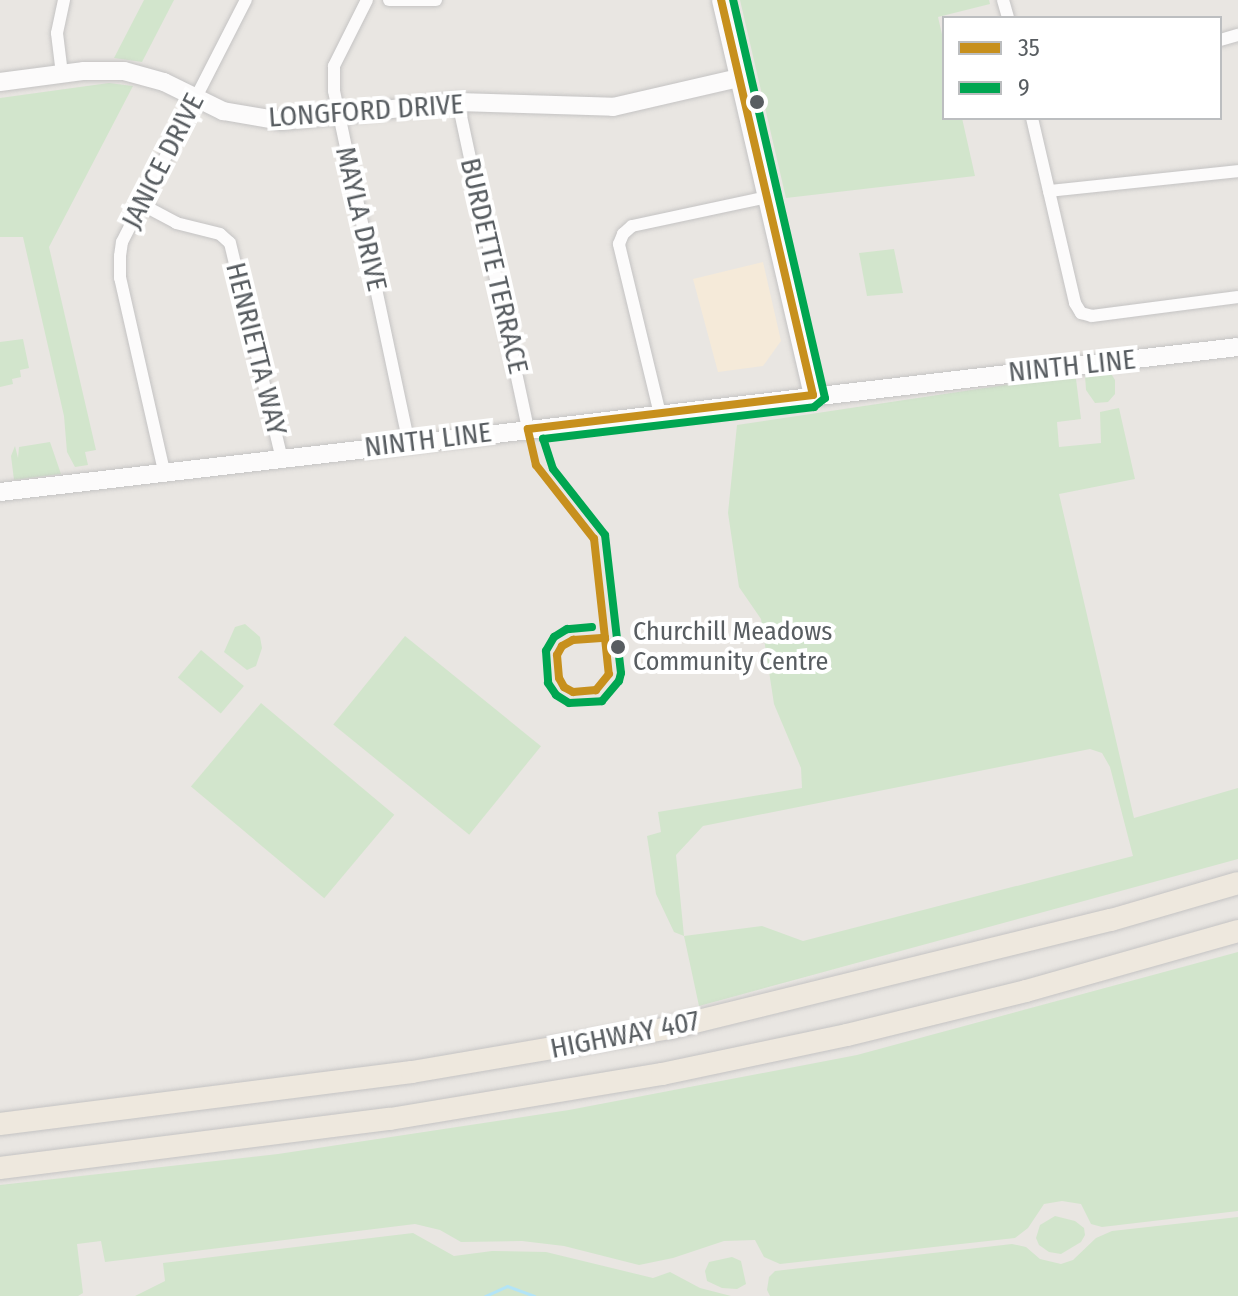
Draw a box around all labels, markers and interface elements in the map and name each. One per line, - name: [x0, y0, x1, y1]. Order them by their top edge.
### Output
- legend: [942, 16, 1222, 120]
- text: 35: [1018, 34, 1040, 62]
- text: 9: [1018, 74, 1030, 102]
- street label: LONGFORD DRIVE: [267, 87, 465, 135]
- street label: JANICE DRIVE: [115, 88, 211, 234]
- unlabelled marker: [749, 94, 765, 110]
- street label: MAYLA DRIVE: [328, 144, 394, 294]
- street label: BURDETTE TERRACE: [453, 155, 535, 377]
- street label: HENRIETTA WAY: [218, 259, 294, 439]
- street label: NINTH LINE: [1007, 343, 1137, 389]
- street label: NINTH LINE: [363, 416, 493, 464]
- place label: Churchill Meadows Community Centre: [633, 616, 832, 678]
- marker: Churchill Meadows Community Centre: [610, 639, 626, 655]
- street label: HIGHWAY 407: [548, 1004, 702, 1066]

